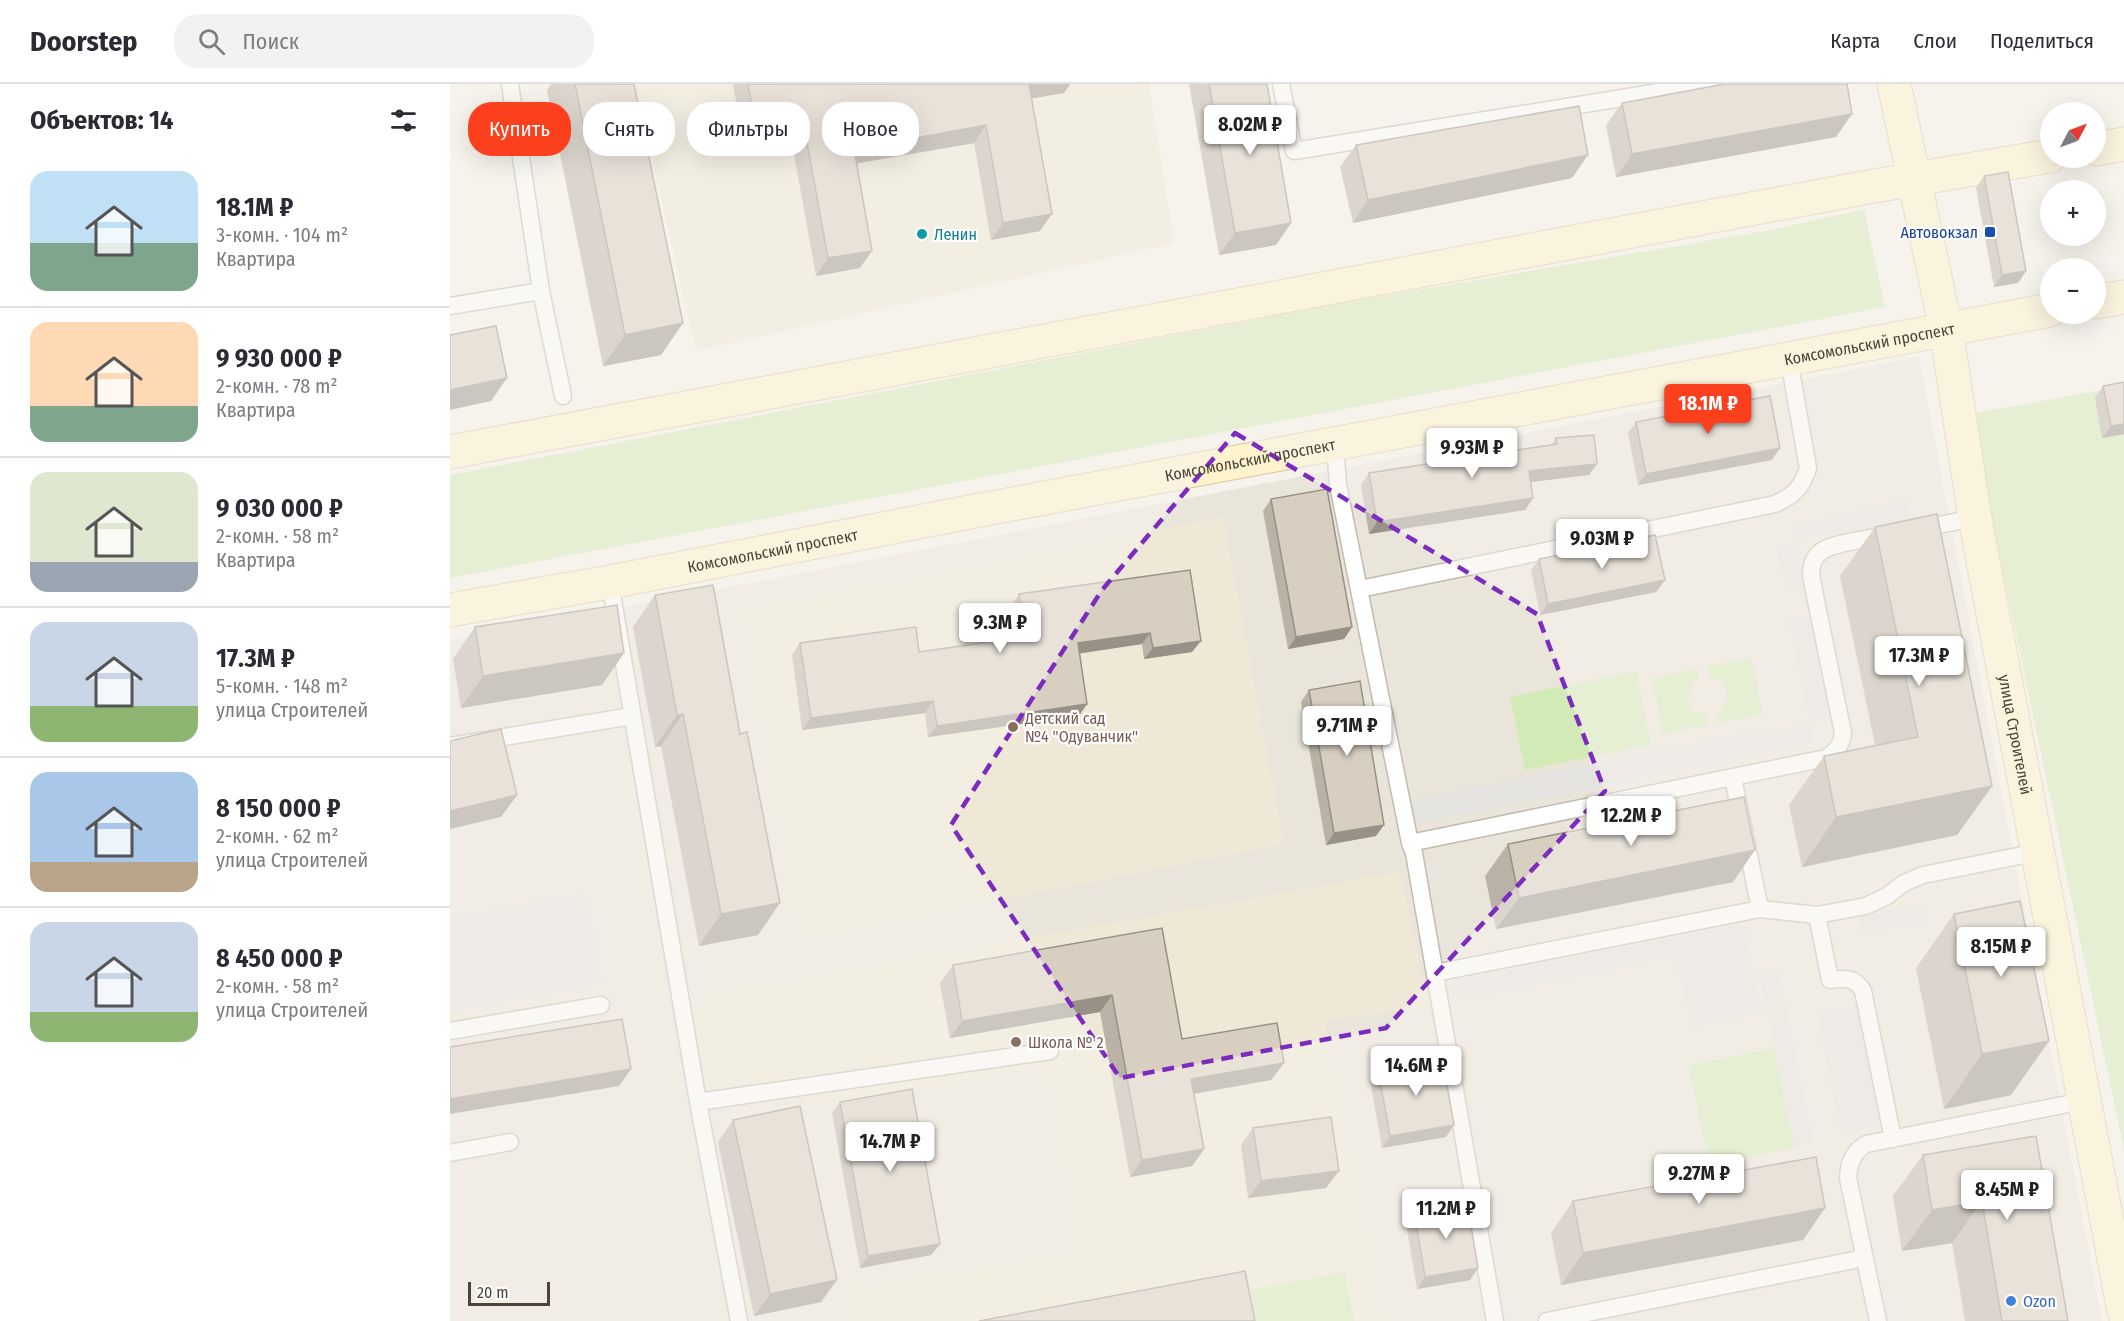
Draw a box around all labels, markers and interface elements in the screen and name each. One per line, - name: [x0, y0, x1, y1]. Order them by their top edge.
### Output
- search box: [174, 14, 594, 68]
- text: Doorstep: [30, 25, 138, 58]
- icon: search: [195, 25, 228, 58]
- text: Поиск: [243, 28, 299, 55]
- text: Карта: [1830, 28, 1880, 54]
- text: Слои: [1913, 28, 1957, 54]
- text: Поделиться: [1990, 28, 2094, 54]
- chip: Купить: [468, 102, 571, 156]
- chip: Снять: [583, 102, 675, 156]
- chip: Фильтры: [687, 102, 810, 156]
- chip: Новое: [822, 102, 919, 156]
- north arrow: [2040, 102, 2106, 168]
- map controls: [2040, 102, 2106, 324]
- icon: filters: [387, 104, 420, 137]
- text: Объектов: 14: [30, 105, 173, 136]
- pin: 8.02M ₽: [1195, 105, 1305, 156]
- text: 8.02M ₽: [1218, 112, 1282, 136]
- button: +: [2040, 180, 2106, 246]
- text: 18.1M ₽: [216, 192, 293, 223]
- icon: home: [78, 195, 150, 267]
- text: 3-комн. · 104 m²: [216, 223, 348, 247]
- place label: Автовокзал: [1900, 223, 1978, 242]
- place label: Ленин: [934, 225, 977, 244]
- marker: Автовокзал: [1983, 225, 1997, 239]
- marker: Ленин: [915, 227, 929, 241]
- text: Квартира: [216, 247, 296, 271]
- button: −: [2040, 258, 2106, 324]
- street label: Комсомольский проспект: [1782, 319, 1957, 370]
- text: 9 930 000 ₽: [216, 343, 342, 374]
- icon: home: [78, 346, 150, 418]
- text: 2-комн. · 78 m²: [216, 374, 338, 398]
- pin: 18.1M ₽: [1653, 384, 1763, 435]
- text: 18.1M ₽: [1678, 391, 1738, 415]
- text: Квартира: [216, 398, 296, 422]
- pin: 9.93M ₽: [1417, 428, 1527, 479]
- street label: Комсомольский проспект: [1163, 435, 1337, 485]
- text: 9.93M ₽: [1440, 435, 1504, 459]
- text: 9 030 000 ₽: [216, 493, 343, 524]
- icon: home: [78, 496, 150, 568]
- pin: 9.03M ₽: [1547, 519, 1657, 570]
- text: 2-комн. · 58 m²: [216, 524, 339, 548]
- street label: Комсомольский проспект: [686, 525, 860, 577]
- text: 9.03M ₽: [1570, 526, 1634, 550]
- text: Квартира: [216, 548, 296, 572]
- pin: 9.3M ₽: [951, 603, 1049, 654]
- text: 9.3M ₽: [973, 610, 1027, 634]
- pin: 17.3M ₽: [1864, 636, 1974, 687]
- text: 17.3M ₽: [216, 643, 295, 674]
- text: 17.3M ₽: [1889, 643, 1949, 667]
- icon: home: [78, 646, 150, 718]
- street label: улица Строителей: [1995, 673, 2036, 796]
- text: 5-комн. · 148 m²: [216, 674, 348, 698]
- text: улица Строителей: [216, 698, 368, 722]
- pin: 9.71M ₽: [1292, 706, 1402, 757]
- place label: Детский сад №4 "Одуванчик": [1024, 709, 1138, 746]
- text: 9.71M ₽: [1316, 713, 1378, 737]
- marker: Детский сад №4 "Одуванчик": [1006, 720, 1020, 734]
- text: 8 150 000 ₽: [216, 793, 341, 824]
- icon: home: [78, 796, 150, 868]
- pin: 12.2M ₽: [1576, 796, 1686, 847]
- text: 12.2M ₽: [1601, 803, 1661, 827]
- text: 2-комн. · 62 m²: [216, 824, 338, 848]
- text: улица Строителей: [216, 848, 368, 872]
- pin: 8.15M ₽: [1946, 927, 2056, 978]
- text: 8.15M ₽: [1971, 934, 2031, 958]
- text: 8 450 000 ₽: [216, 943, 343, 974]
- icon: home: [78, 946, 150, 1018]
- text: 2-комн. · 58 m²: [216, 974, 339, 998]
- text: улица Строителей: [216, 998, 368, 1022]
- place label: Школа № 2: [1028, 1033, 1104, 1052]
- marker: Школа № 2: [1009, 1035, 1023, 1049]
- pin: 14.6M ₽: [1361, 1046, 1471, 1097]
- text: 14.6M ₽: [1385, 1053, 1447, 1077]
- pin: 14.7M ₽: [835, 1122, 945, 1173]
- text: 14.7M ₽: [859, 1129, 921, 1153]
- pin: 9.27M ₽: [1644, 1154, 1754, 1205]
- text: 9.27M ₽: [1668, 1161, 1730, 1185]
- pin: 8.45M ₽: [1952, 1170, 2062, 1221]
- text: 8.45M ₽: [1975, 1177, 2039, 1201]
- pin: 11.2M ₽: [1391, 1189, 1501, 1240]
- text: 11.2M ₽: [1416, 1196, 1476, 1220]
- scale bar: [468, 1279, 550, 1306]
- text: 20 m: [477, 1283, 508, 1302]
- place label: Ozon: [2023, 1292, 2056, 1311]
- marker: Ozon: [2004, 1294, 2018, 1308]

